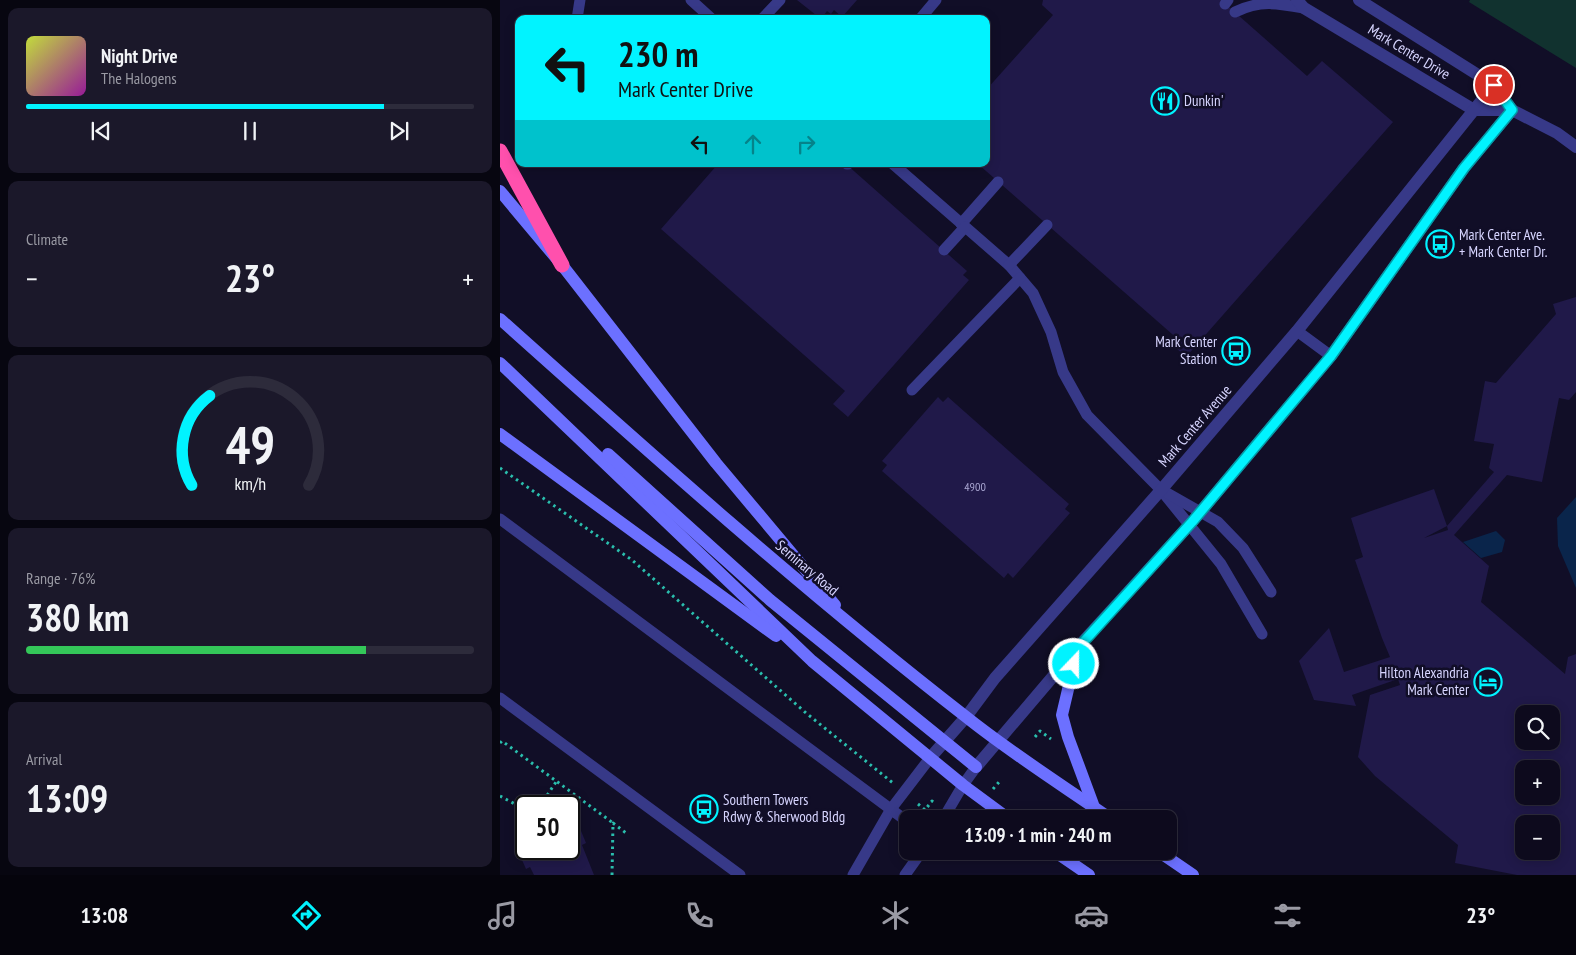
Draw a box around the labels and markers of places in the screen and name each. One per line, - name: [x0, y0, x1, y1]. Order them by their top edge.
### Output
- pin: [1473, 64, 1515, 106]
- restaurant icon: Dunkin': [1150, 86, 1180, 116]
- place label: Dunkin': [1184, 91, 1224, 110]
- place label: Mark Center Ave. + Mark Center Dr.: [1459, 225, 1548, 261]
- bus stop icon: Mark Center Ave. + Mark Center Dr.: [1425, 229, 1455, 259]
- place label: Mark Center Station: [1155, 332, 1218, 368]
- bus stop icon: Mark Center Station: [1221, 336, 1251, 366]
- place label: Hilton Alexandria Mark Center: [1379, 663, 1470, 699]
- hotel icon: Hilton Alexandria Mark Center: [1473, 667, 1503, 697]
- place label: Southern Towers Rdwy & Sherwood Bldg: [723, 790, 845, 826]
- bus stop icon: Southern Towers Rdwy & Sherwood Bldg: [689, 794, 719, 824]

